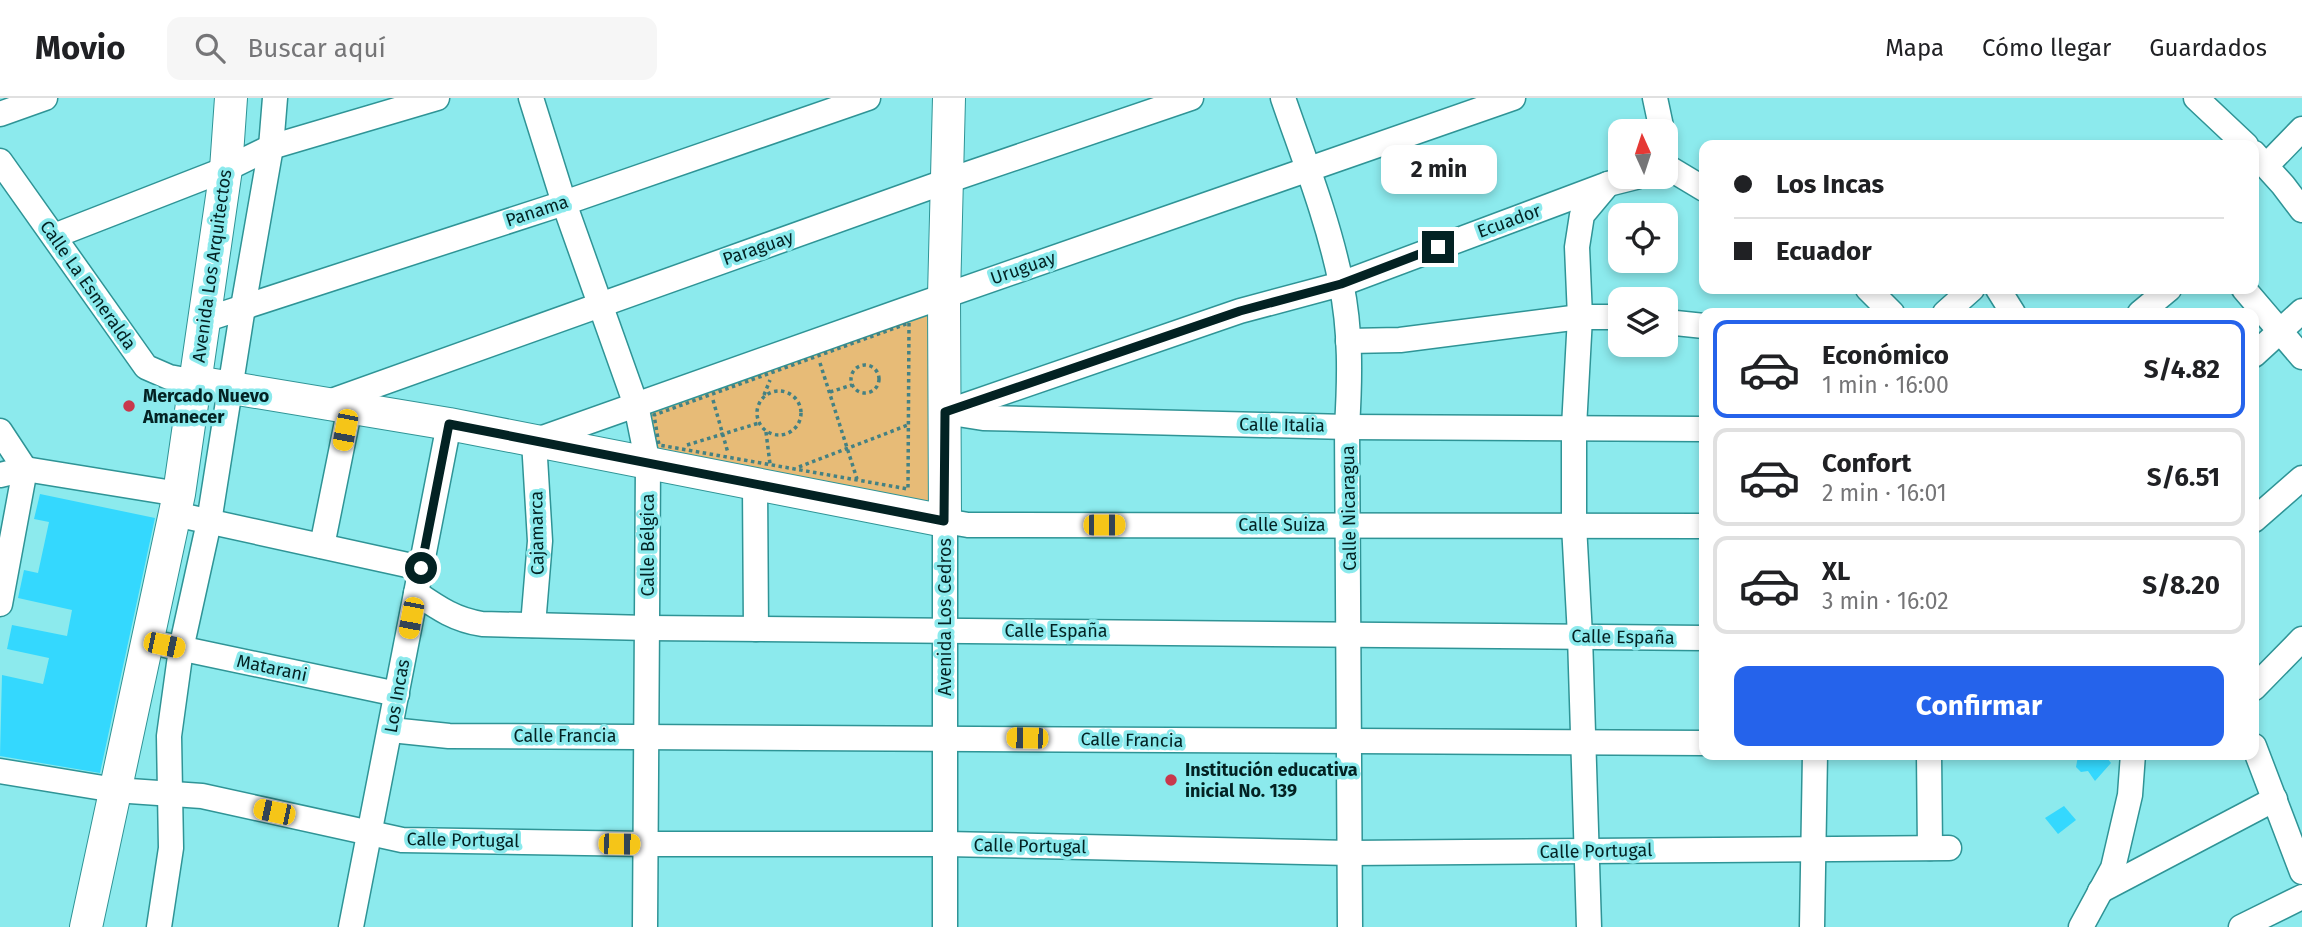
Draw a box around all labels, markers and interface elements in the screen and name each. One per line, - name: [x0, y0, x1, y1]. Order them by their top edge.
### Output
- search box: [167, 17, 657, 80]
- text: Movio: [35, 28, 125, 68]
- icon: search: [191, 29, 229, 67]
- text: Buscar aquí: [247, 33, 386, 64]
- text: Mapa: [1885, 34, 1944, 62]
- text: Cómo llegar: [1982, 34, 2111, 62]
- text: Guardados: [2149, 34, 2267, 62]
- north arrow: [1608, 119, 1678, 189]
- map controls: [1608, 119, 1678, 357]
- callout: 2 min: [1380, 145, 1496, 194]
- text: 2 min: [1411, 155, 1467, 183]
- street label: Avenida Los Arquitectos: [188, 168, 236, 364]
- text: Los Incas: [1776, 169, 1884, 200]
- street label: Panama: [503, 191, 571, 231]
- street label: Ecuador: [1474, 199, 1544, 243]
- button: locate: [1608, 203, 1678, 273]
- street label: Calle La Esmeralda: [35, 216, 141, 354]
- street label: Paraguay: [720, 226, 796, 270]
- route end: [1422, 231, 1454, 263]
- text: Ecuador: [1776, 236, 1872, 267]
- street label: Uruguay: [988, 247, 1059, 289]
- button: layers: [1608, 287, 1678, 357]
- icon: car: [1738, 338, 1801, 401]
- text: Económico: [1822, 340, 1949, 371]
- text: S/4.82: [2144, 354, 2220, 385]
- text: 1 min · 16:00: [1822, 371, 1949, 399]
- place label: Mercado Nuevo Amanecer: [142, 385, 269, 428]
- marker: Mercado Nuevo Amanecer: [121, 398, 137, 414]
- car: [331, 407, 360, 453]
- street label: Calle Italia: [1239, 413, 1325, 437]
- street label: Calle Nicaragua: [1337, 445, 1361, 571]
- icon: car: [1738, 446, 1801, 509]
- text: Confort: [1822, 448, 1911, 479]
- text: S/6.51: [2147, 462, 2220, 493]
- text: 2 min · 16:01: [1822, 479, 1947, 507]
- street label: Cajamarca: [525, 491, 549, 575]
- street label: Calle Bélgica: [637, 493, 659, 597]
- street label: Calle Suiza: [1238, 514, 1326, 536]
- car: [1084, 515, 1126, 536]
- street label: Avenida Los Cedros: [934, 538, 956, 696]
- route start: [405, 552, 437, 584]
- icon: car: [1738, 554, 1801, 617]
- text: XL: [1822, 556, 1850, 587]
- text: S/8.20: [2142, 570, 2220, 601]
- text: 3 min · 16:02: [1822, 587, 1949, 615]
- car: [397, 595, 426, 641]
- street label: Calle España: [1004, 620, 1108, 642]
- street label: Calle España: [1571, 625, 1675, 649]
- car: [142, 630, 187, 660]
- street label: Matarani: [235, 650, 309, 686]
- street label: Los Incas: [380, 657, 414, 735]
- button: Confirmar: [1734, 666, 2224, 746]
- street label: Calle Francia: [514, 725, 616, 747]
- car: [1006, 727, 1049, 749]
- street label: Calle Francia: [1080, 728, 1184, 752]
- place label: Institución educativa inicial No. 139: [1185, 759, 1358, 802]
- marker: Institución educativa inicial No. 139: [1163, 772, 1179, 788]
- car: [252, 797, 297, 827]
- street label: Calle Portugal: [406, 828, 520, 852]
- car: [598, 833, 641, 855]
- street label: Calle Portugal: [973, 834, 1087, 858]
- street label: Calle Portugal: [1539, 839, 1653, 863]

